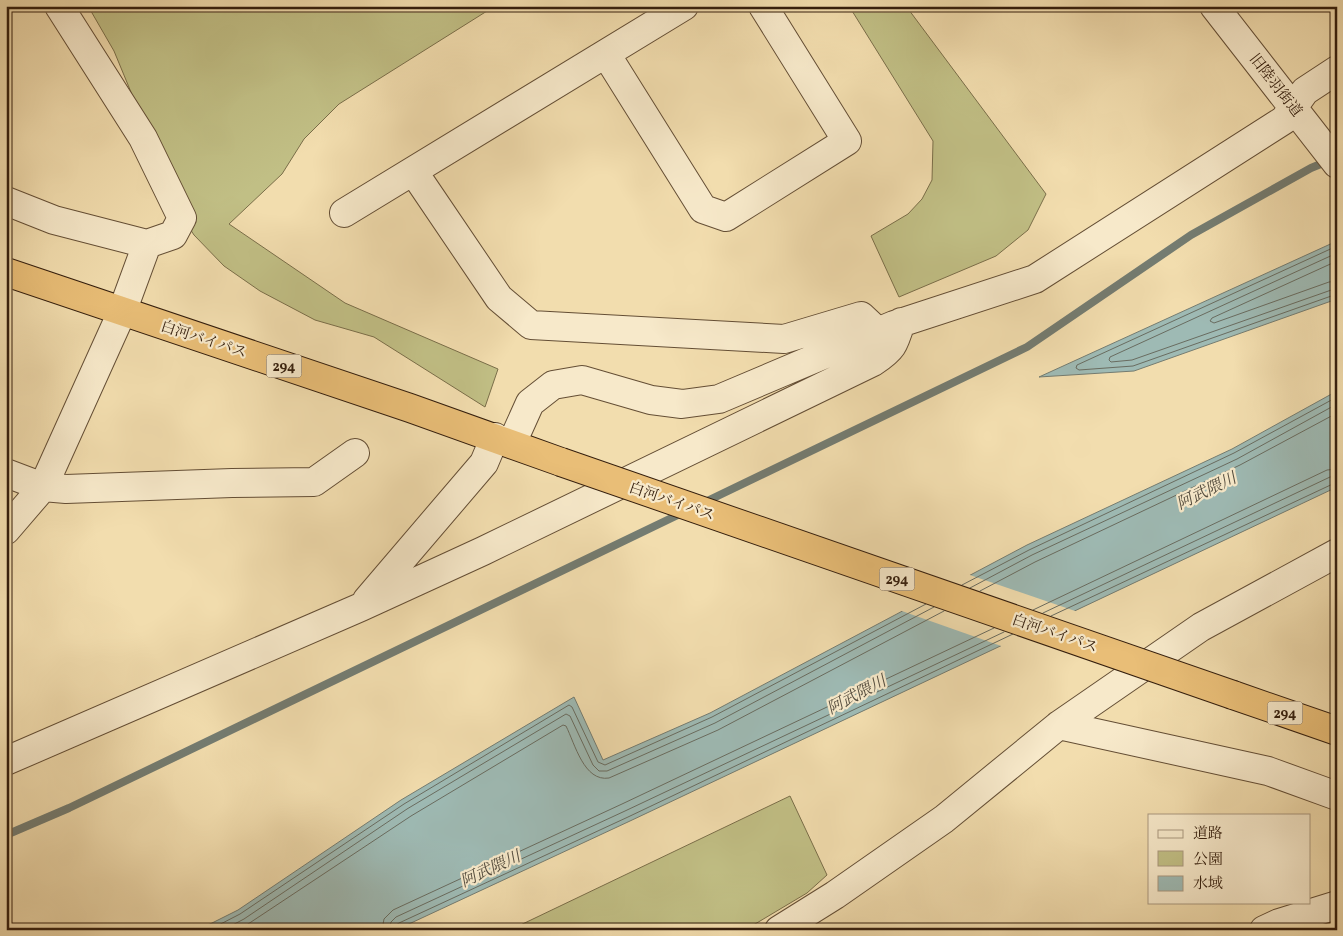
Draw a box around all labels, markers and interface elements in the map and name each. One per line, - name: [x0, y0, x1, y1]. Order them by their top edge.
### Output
- street label: 旧陸羽街道: [1243, 50, 1306, 122]
- street label: 白河バイパス: [158, 317, 249, 364]
- road number: 294: [266, 354, 302, 378]
- water label: 阿武隈川: [1173, 467, 1242, 516]
- street label: 白河バイパス: [626, 478, 717, 527]
- road number: 294: [880, 568, 914, 590]
- street label: 白河バイパス: [1009, 610, 1100, 659]
- water label: 阿武隈川: [824, 670, 892, 721]
- road number: 294: [1268, 701, 1302, 724]
- legend: [1148, 814, 1310, 904]
- text: 道路: [1193, 824, 1223, 845]
- water label: 阿武隈川: [457, 845, 526, 893]
- text: 公園: [1193, 850, 1223, 871]
- text: 水域: [1193, 874, 1223, 895]

